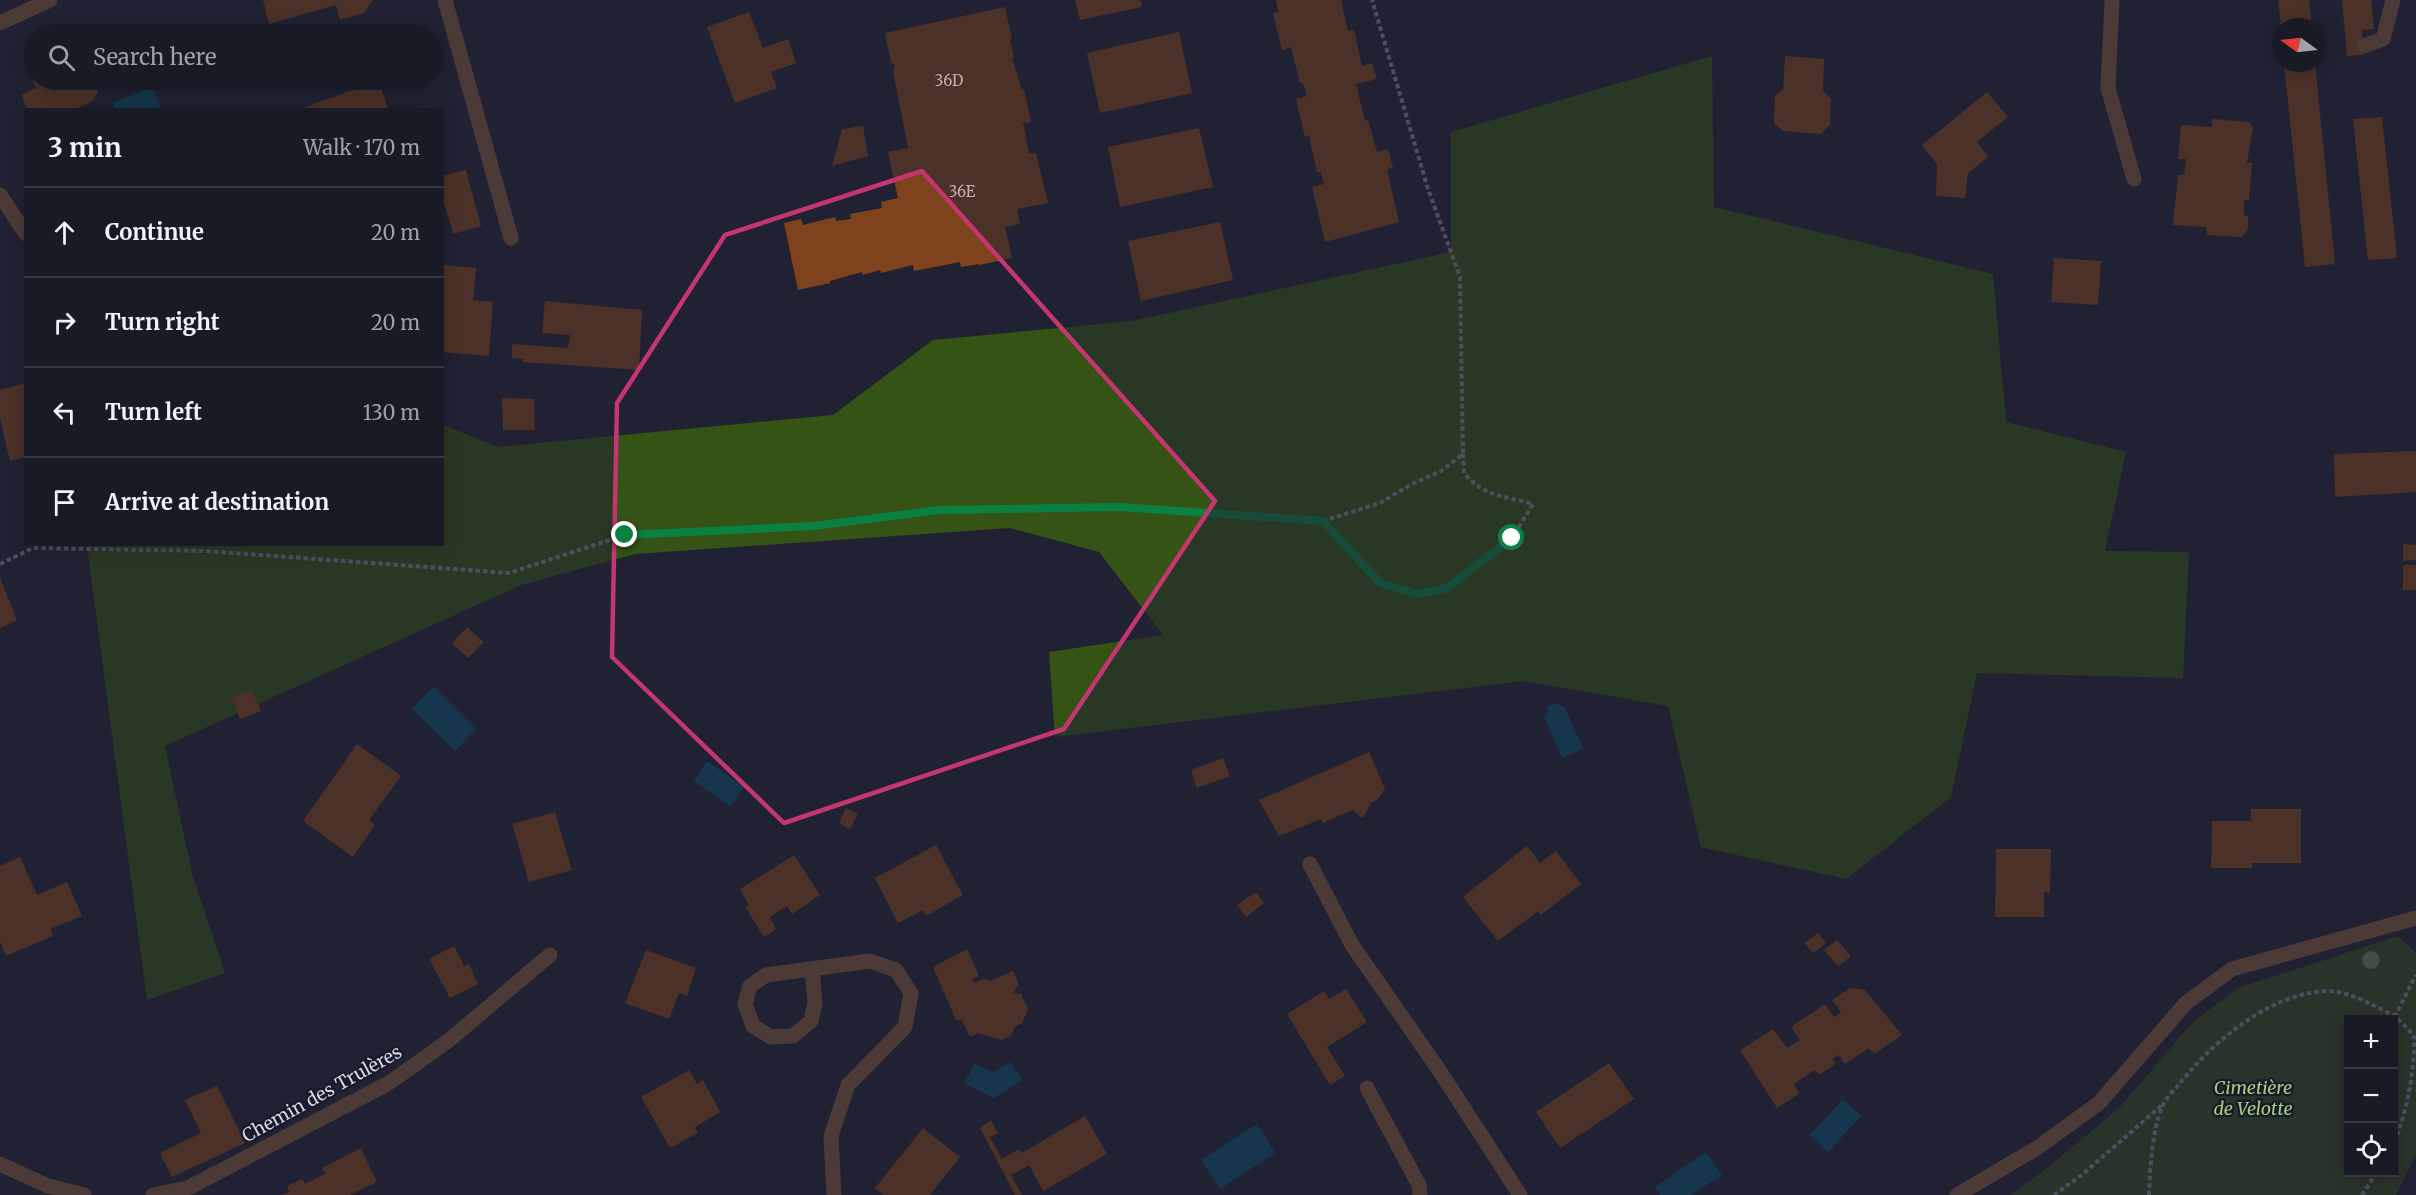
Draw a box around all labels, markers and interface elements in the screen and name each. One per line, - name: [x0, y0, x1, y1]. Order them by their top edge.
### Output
- north arrow: [2272, 18, 2326, 72]
- search box: [24, 24, 444, 90]
- icon: search: [45, 41, 78, 74]
- text: Search here: [93, 43, 216, 71]
- house number: 36D: [935, 71, 963, 90]
- text: 3 min: [48, 131, 122, 164]
- text: Walk · 170 m: [303, 135, 420, 160]
- house number: 36E: [949, 182, 976, 201]
- icon: ahead: [48, 216, 81, 249]
- text: Continue: [105, 218, 204, 246]
- text: 20 m: [371, 220, 420, 245]
- icon: right: [48, 306, 81, 339]
- text: Turn right: [105, 308, 219, 336]
- text: 20 m: [371, 310, 420, 335]
- icon: left: [48, 396, 81, 429]
- text: Turn left: [105, 398, 202, 426]
- text: 130 m: [363, 400, 420, 425]
- icon: arrive: [48, 486, 81, 519]
- text: Arrive at destination: [105, 488, 329, 516]
- route end: [611, 521, 637, 547]
- route start: [1498, 524, 1524, 550]
- map controls: [2344, 1015, 2398, 1177]
- button: +: [2344, 1015, 2398, 1069]
- street label: Chemin des Trulères: [238, 1040, 406, 1147]
- button: −: [2344, 1069, 2398, 1123]
- park label: Cimetière de Velotte: [2213, 1076, 2293, 1120]
- button: locate: [2344, 1123, 2398, 1177]

